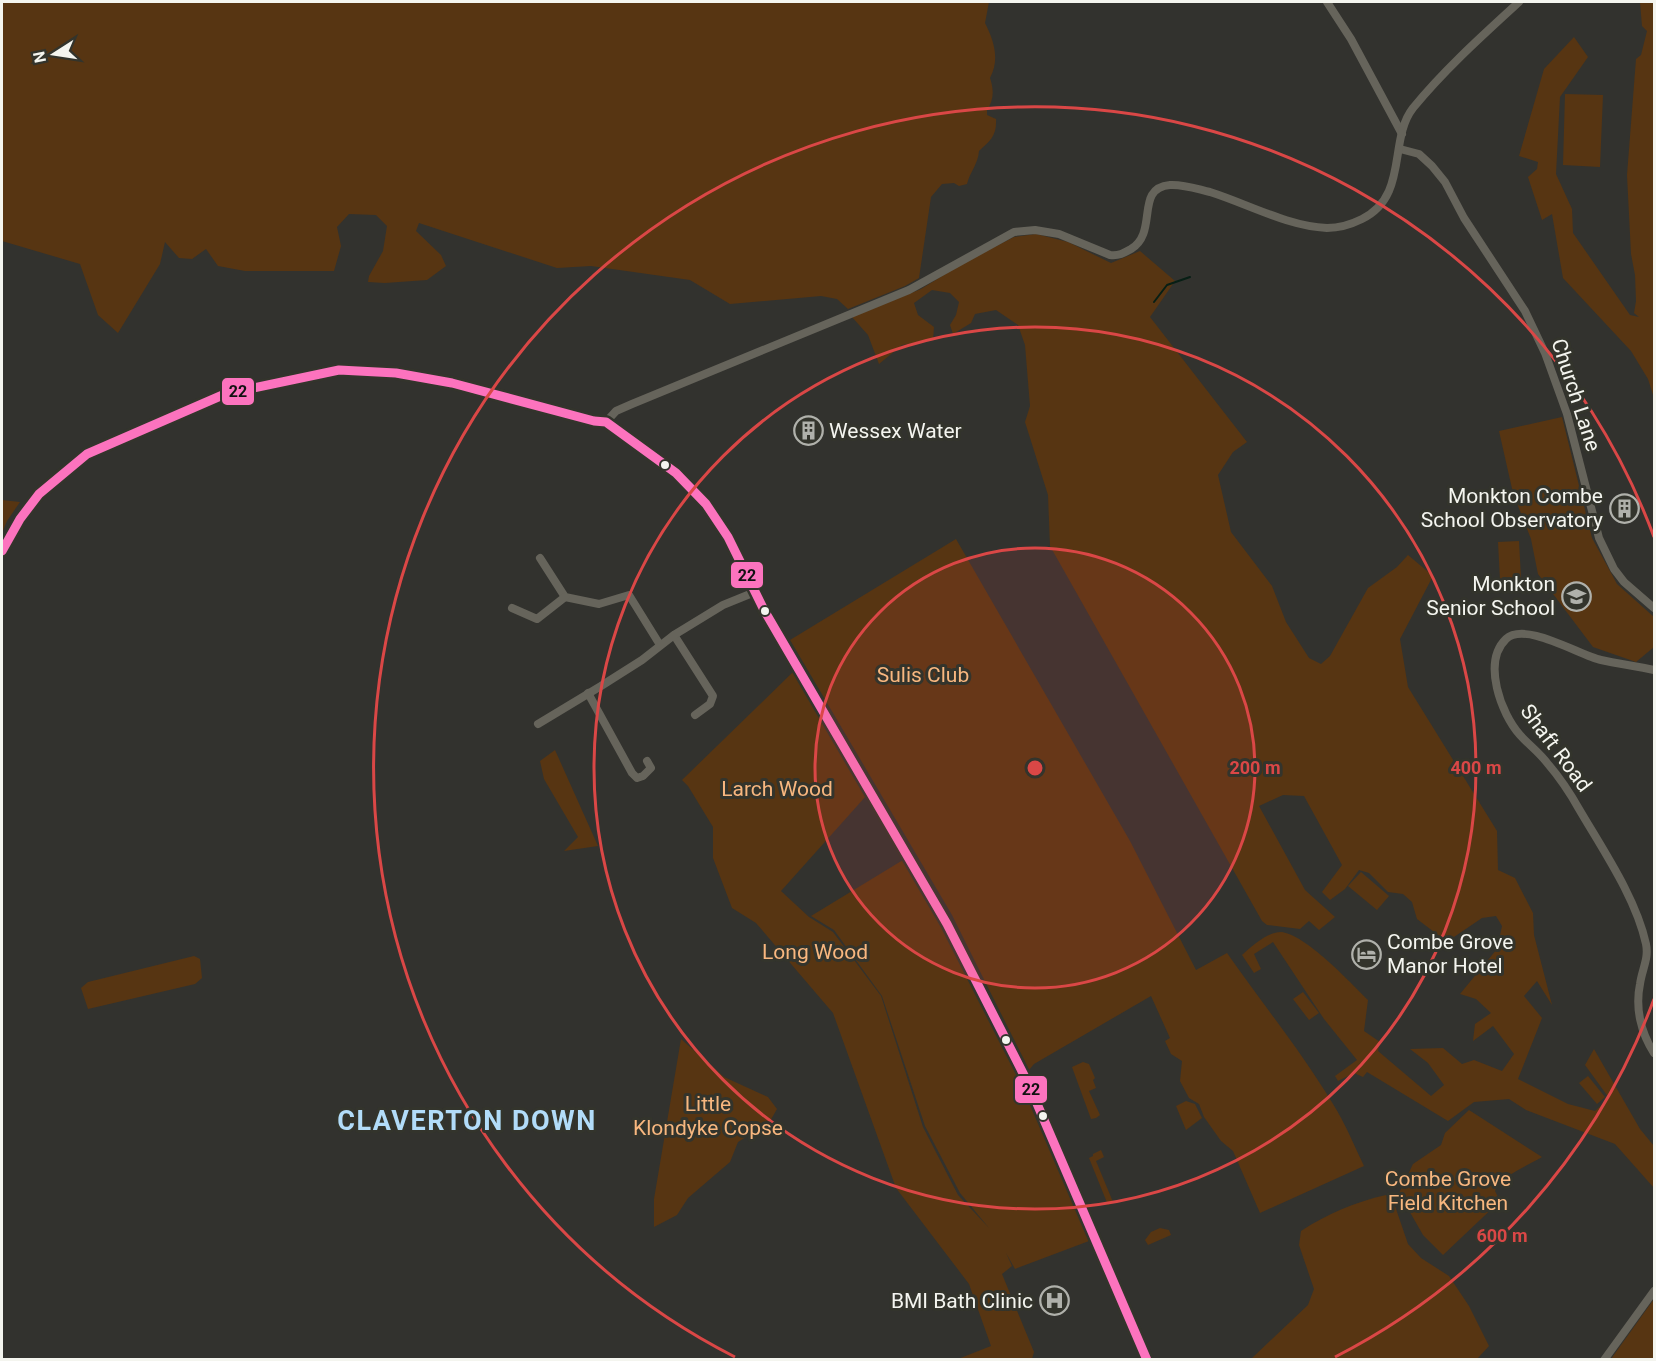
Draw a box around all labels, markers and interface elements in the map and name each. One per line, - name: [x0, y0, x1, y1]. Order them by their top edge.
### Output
- north arrow: [24, 24, 84, 84]
- text: N: [29, 50, 50, 65]
- street label: Church Lane: [1547, 336, 1605, 454]
- line badge: 22: [221, 377, 255, 406]
- text: 22: [229, 382, 247, 401]
- building icon: Wessex Water: [792, 415, 824, 447]
- place label: Wessex Water: [829, 419, 962, 443]
- unlabelled marker: [659, 459, 671, 471]
- place label: Monkton Combe School Observatory: [1421, 484, 1603, 532]
- building icon: Monkton Combe School Observatory: [1608, 492, 1640, 524]
- line badge: 22: [730, 561, 764, 589]
- text: 22: [738, 566, 756, 585]
- place label: Monkton Senior School: [1426, 572, 1555, 620]
- school or university icon: Monkton Senior School: [1560, 580, 1592, 612]
- unlabelled marker: [759, 605, 771, 617]
- park label: Sulis Club: [877, 663, 969, 687]
- street label: Shaft Road: [1515, 700, 1597, 796]
- text: 200 m: [1229, 757, 1281, 778]
- text: 400 m: [1450, 757, 1502, 778]
- centre of rings: [1025, 758, 1045, 778]
- park label: Larch Wood: [721, 777, 833, 801]
- place label: Combe Grove Manor Hotel: [1387, 930, 1513, 978]
- hotel icon: Combe Grove Manor Hotel: [1350, 938, 1382, 970]
- park label: Long Wood: [762, 940, 868, 964]
- unlabelled marker: [1000, 1034, 1012, 1046]
- line badge: 22: [1014, 1075, 1048, 1104]
- text: 22: [1022, 1080, 1040, 1099]
- park label: Little Klondyke Copse: [633, 1092, 783, 1140]
- district label: CLAVERTON DOWN: [337, 1105, 597, 1137]
- unlabelled marker: [1037, 1110, 1049, 1122]
- park label: Combe Grove Field Kitchen: [1385, 1167, 1511, 1215]
- text: 600 m: [1476, 1225, 1528, 1246]
- hospital icon: BMI Bath Clinic: [1038, 1285, 1070, 1317]
- place label: BMI Bath Clinic: [891, 1289, 1033, 1313]

